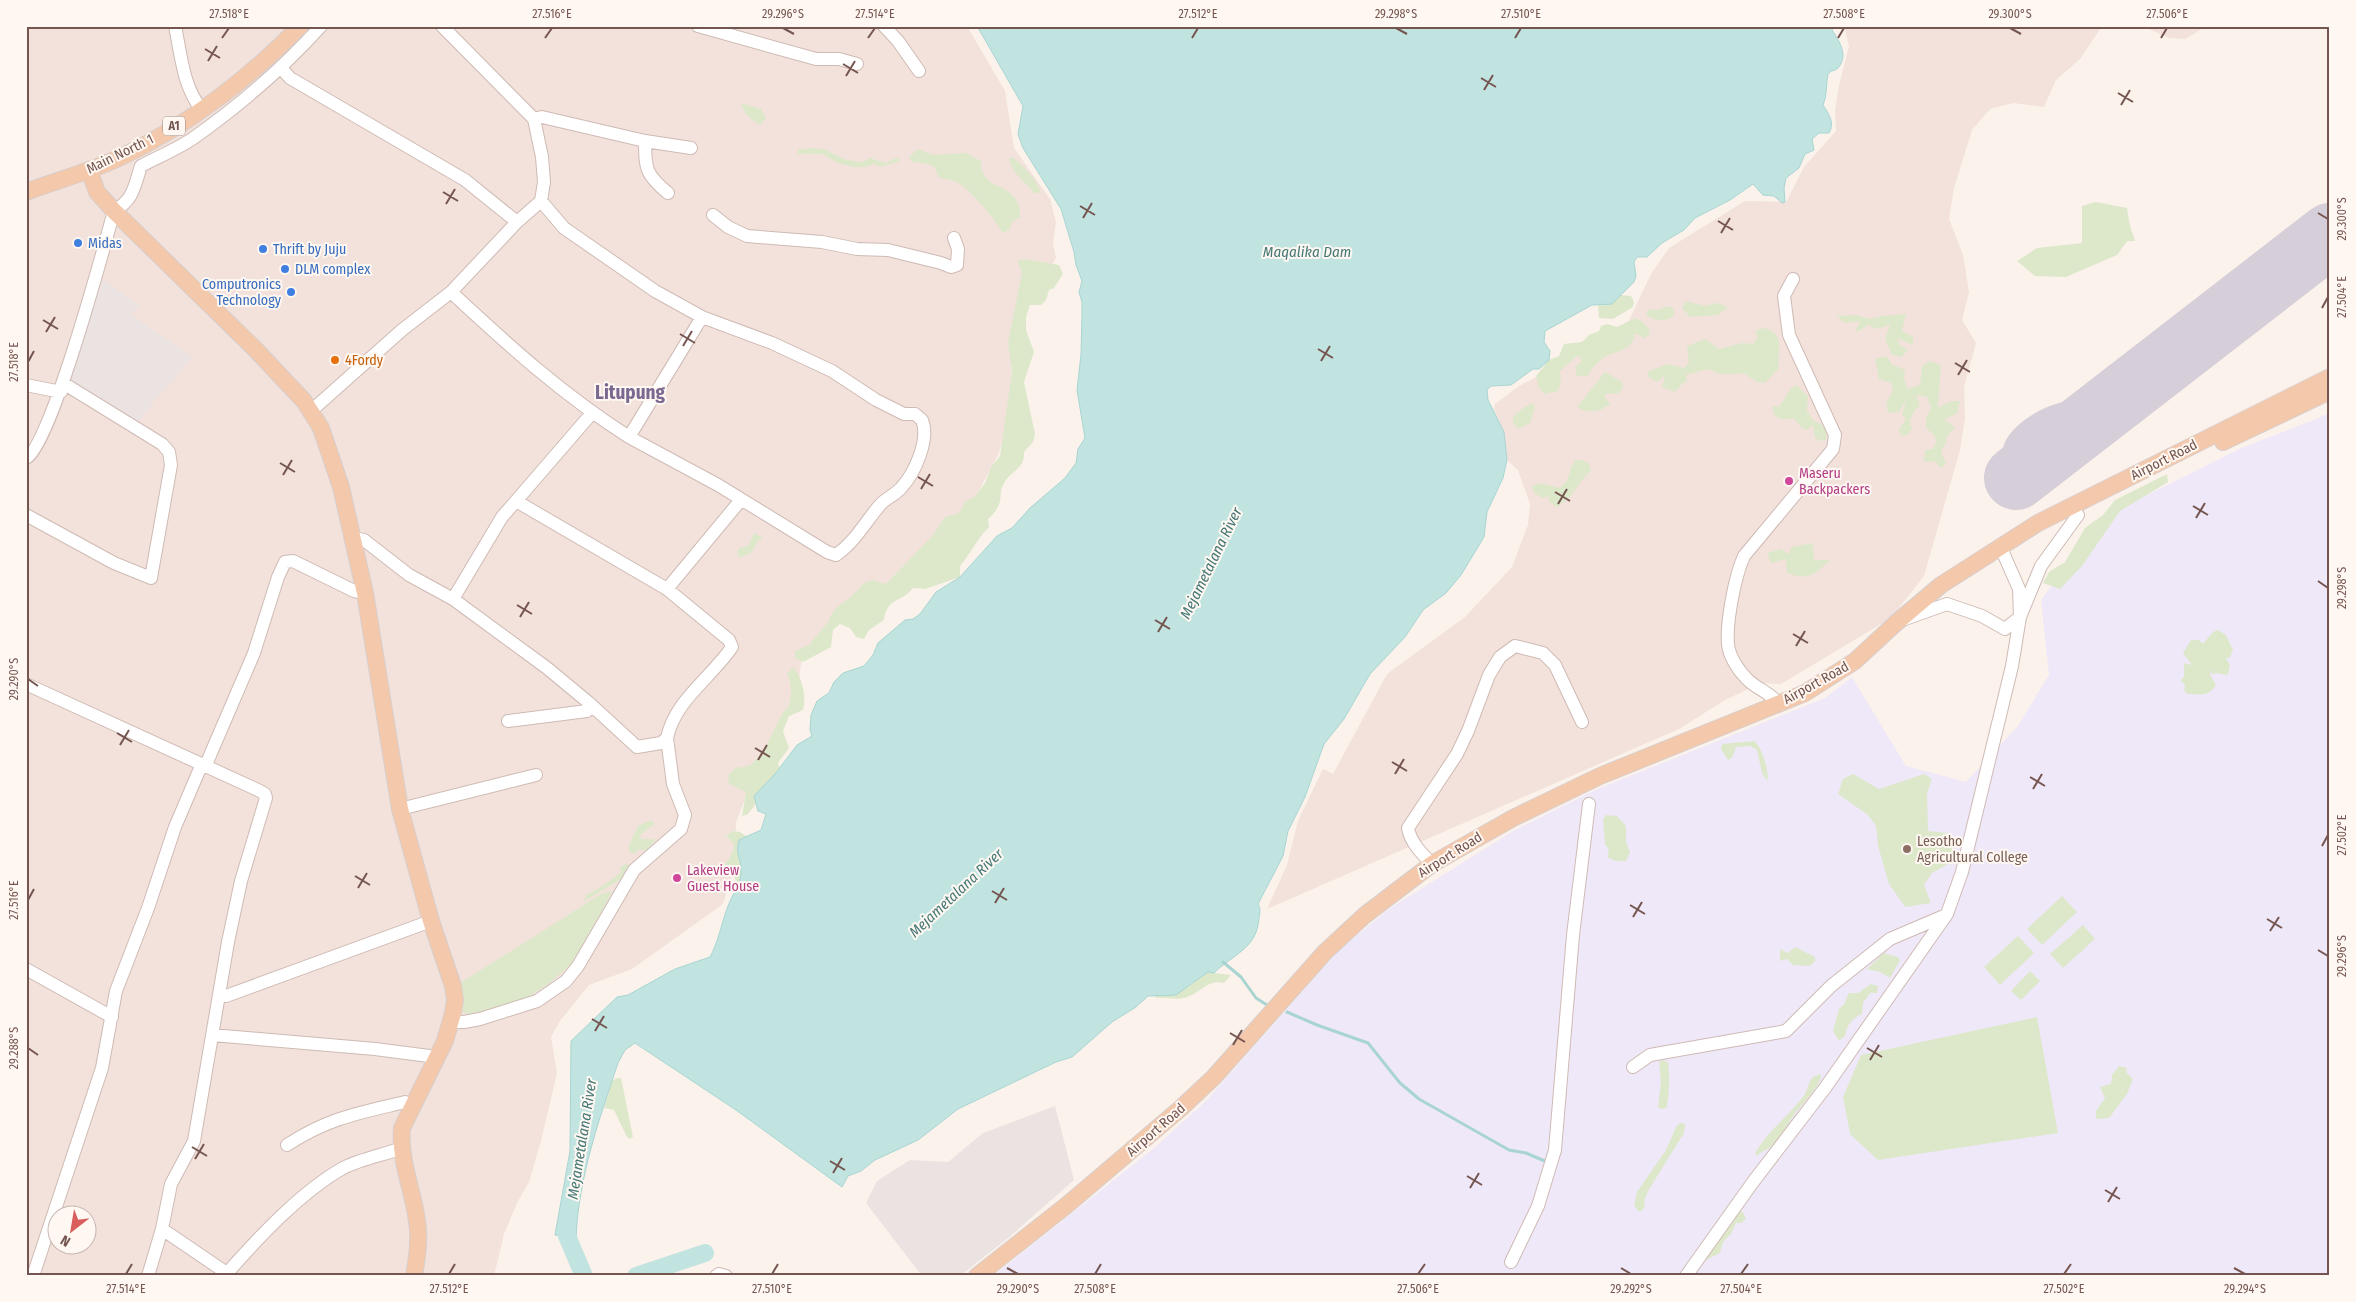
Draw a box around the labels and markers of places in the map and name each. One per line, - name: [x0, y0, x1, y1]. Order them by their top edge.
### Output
- place label: Midas: [88, 235, 122, 252]
- marker: Midas: [72, 237, 84, 249]
- place label: Thrift by Juju: [273, 241, 346, 258]
- marker: Thrift by Juju: [257, 243, 269, 255]
- place label: DLM complex: [295, 261, 371, 278]
- marker: DLM complex: [279, 263, 291, 275]
- place label: Computronics Technology: [202, 276, 282, 309]
- marker: Computronics Technology: [285, 286, 297, 298]
- place label: 4Fordy: [345, 352, 384, 369]
- marker: 4Fordy: [329, 354, 341, 366]
- place label: Maseru Backpackers: [1799, 465, 1870, 498]
- marker: Maseru Backpackers: [1783, 475, 1795, 487]
- place label: Lesotho Agricultural College: [1917, 833, 2028, 866]
- marker: Lesotho Agricultural College: [1901, 843, 1913, 855]
- place label: Lakeview Guest House: [687, 862, 759, 895]
- marker: Lakeview Guest House: [671, 872, 683, 884]

